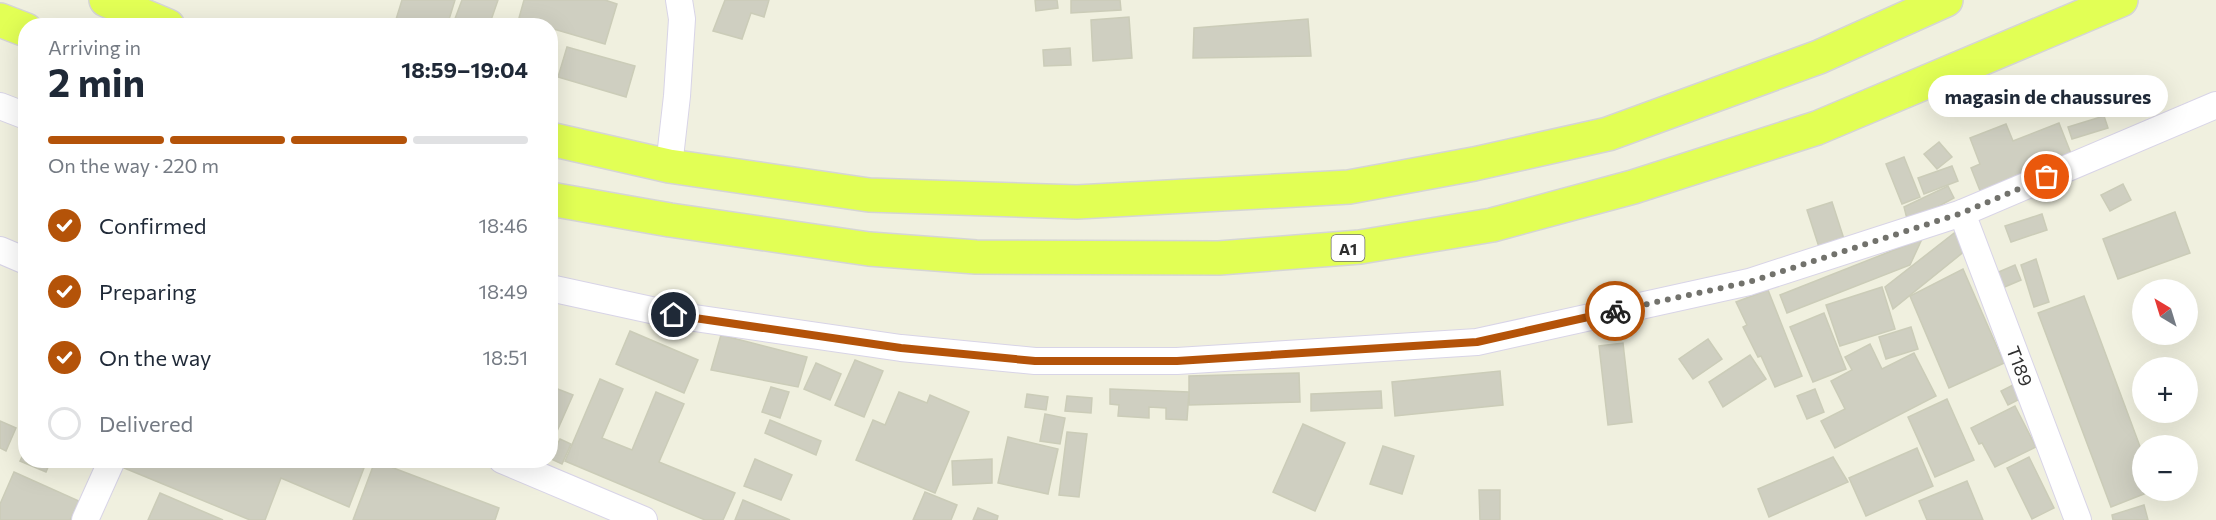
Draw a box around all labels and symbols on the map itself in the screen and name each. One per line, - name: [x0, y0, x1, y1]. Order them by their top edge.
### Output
- callout: magasin de chaussures: [1927, 75, 2167, 117]
- pin: [2021, 151, 2072, 202]
- road number: A1: [1332, 235, 1364, 261]
- north arrow: [2132, 279, 2198, 345]
- courier: [1585, 281, 1645, 341]
- pin: [648, 289, 699, 340]
- street label: T189: [2002, 343, 2038, 389]

